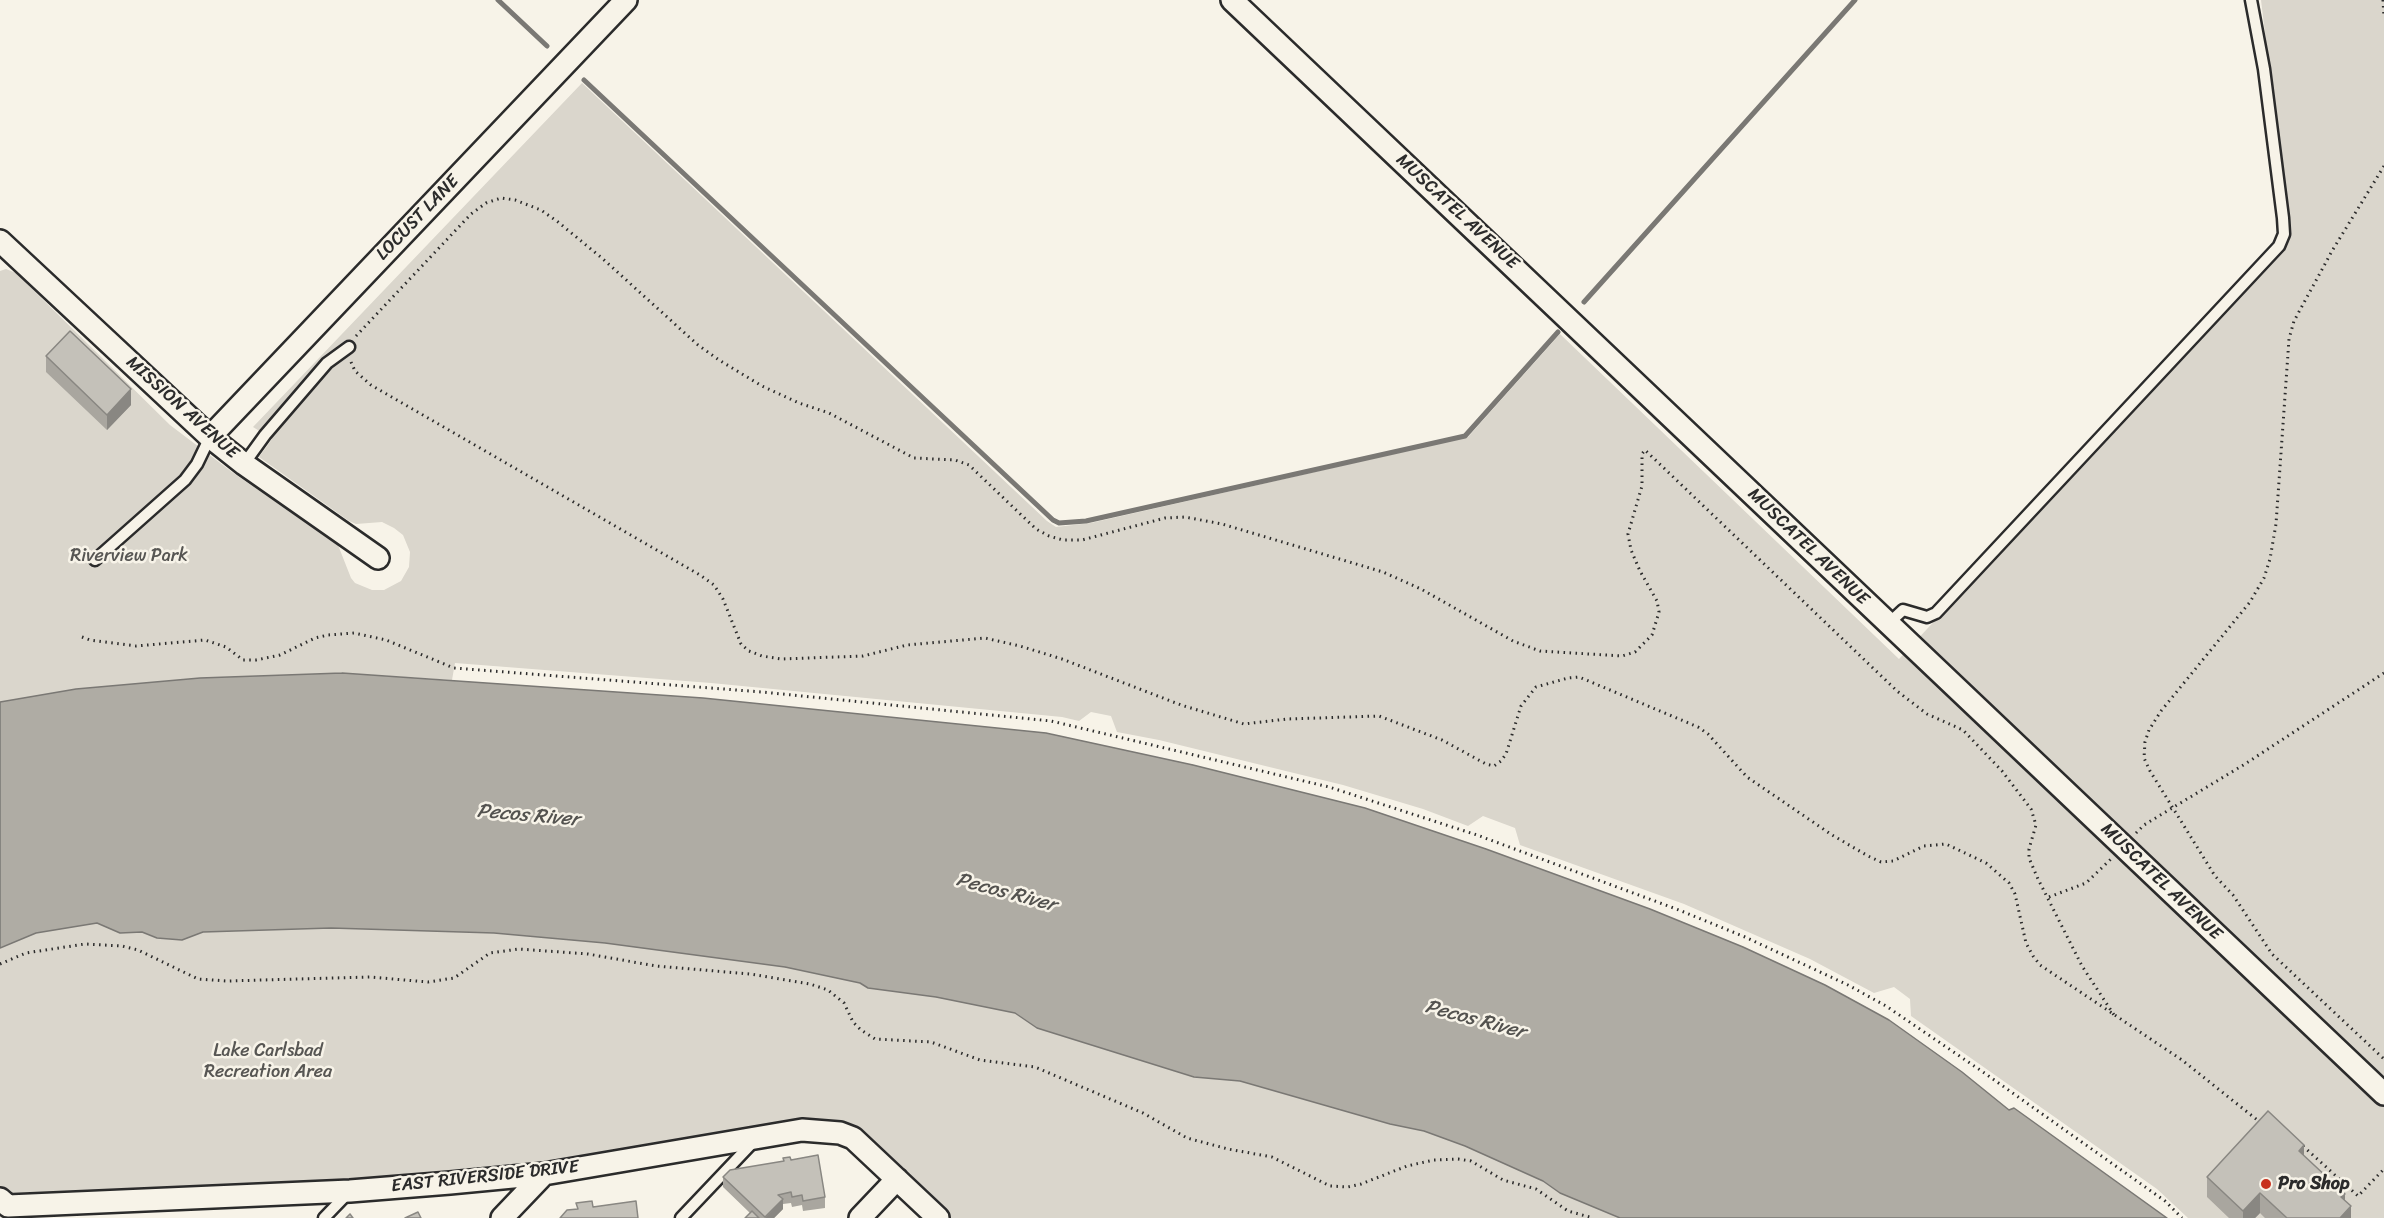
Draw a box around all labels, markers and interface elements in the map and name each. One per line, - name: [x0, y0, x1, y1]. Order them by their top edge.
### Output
- street label: MUSCATEL AVENUE: [1391, 150, 1523, 274]
- street label: LOCUST LANE: [372, 171, 464, 265]
- street label: MISSION AVENUE: [121, 352, 243, 464]
- street label: MUSCATEL AVENUE: [1743, 484, 1873, 610]
- park label: Riverview Park: [70, 545, 188, 567]
- water label: Pecos River: [476, 800, 580, 832]
- street label: MUSCATEL AVENUE: [2096, 819, 2226, 945]
- water label: Pecos River: [953, 868, 1059, 918]
- water label: Pecos River: [1422, 995, 1528, 1045]
- park label: Lake Carlsbad Recreation Area: [204, 1040, 332, 1082]
- street label: EAST RIVERSIDE DRIVE: [390, 1156, 580, 1198]
- place label: Pro Shop: [2278, 1173, 2350, 1195]
- marker: Pro Shop: [2259, 1177, 2273, 1191]

